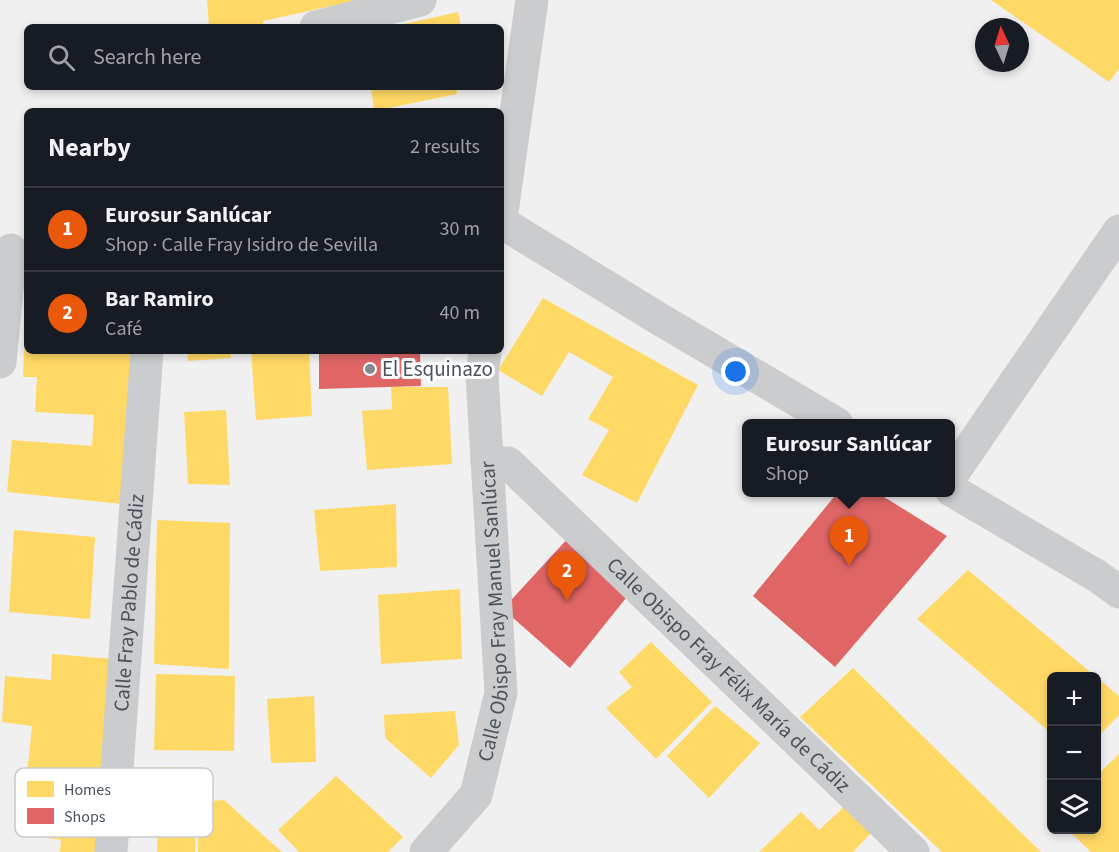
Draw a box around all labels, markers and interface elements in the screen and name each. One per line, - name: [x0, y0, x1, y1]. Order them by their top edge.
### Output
- north arrow: [975, 18, 1029, 72]
- search box: [24, 24, 504, 90]
- icon: search: [45, 41, 78, 74]
- text: Search here: [93, 41, 201, 73]
- text: Nearby: [48, 129, 131, 166]
- text: 2 results: [410, 133, 480, 161]
- text: Eurosur Sanlúcar: [105, 199, 271, 231]
- text: 1: [62, 215, 73, 243]
- text: 30 m: [440, 215, 480, 243]
- text: Shop · Calle Fray Isidro de Sevilla: [105, 231, 378, 259]
- text: Bar Ramiro: [105, 283, 214, 315]
- text: 2: [62, 299, 73, 327]
- text: 40 m: [440, 299, 480, 327]
- text: Café: [105, 315, 142, 343]
- place label: El Esquinazo: [382, 354, 493, 384]
- your location: [721, 357, 750, 386]
- marker: El Esquinazo: [363, 362, 377, 376]
- popup: [742, 419, 955, 497]
- text: Eurosur Sanlúcar: [765, 428, 932, 460]
- street label: Calle Obispo Fray Manuel Sanlúcar: [470, 460, 516, 765]
- text: Shop: [765, 460, 809, 488]
- street label: Calle Fray Pablo de Cádiz: [106, 493, 152, 713]
- pin: 1: [830, 516, 868, 566]
- street label: Calle Obispo Fray Félix María de Cádiz: [600, 550, 858, 800]
- pin: 2: [548, 552, 586, 601]
- map controls: [1047, 672, 1101, 834]
- button: +: [1047, 672, 1101, 726]
- button: −: [1047, 726, 1101, 780]
- legend: [15, 768, 213, 837]
- text: Homes: [64, 779, 111, 801]
- button: layers: [1047, 780, 1101, 834]
- text: Shops: [64, 806, 106, 828]

